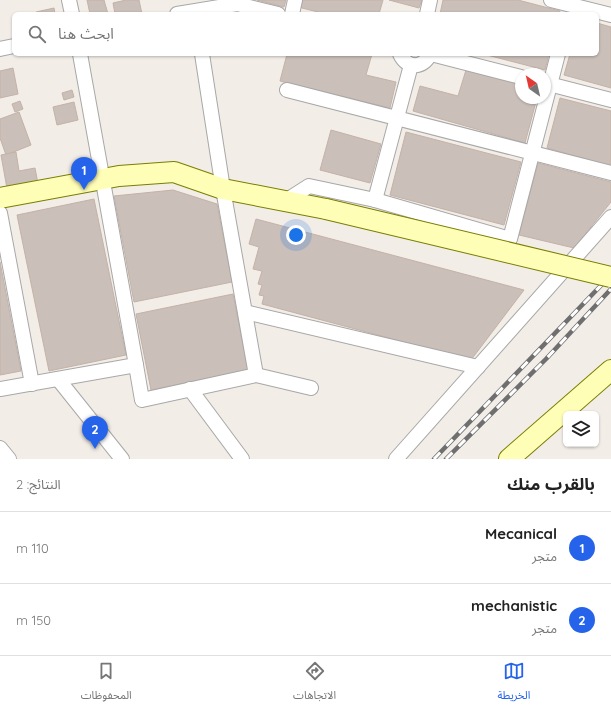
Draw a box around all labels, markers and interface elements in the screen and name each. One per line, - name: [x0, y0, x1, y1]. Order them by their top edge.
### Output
- search box: [12, 12, 599, 56]
- icon: search: [26, 23, 48, 45]
- text: ابحث هنا: [58, 24, 114, 43]
- north arrow: [515, 68, 551, 104]
- pin: 1: [71, 157, 97, 190]
- your location: [286, 225, 306, 245]
- map controls: [563, 411, 599, 447]
- button: layers: [563, 411, 599, 447]
- pin: 2: [82, 416, 108, 449]
- text: بالقرب منك: [507, 473, 595, 494]
- text: النتائج: 2: [16, 476, 61, 492]
- text: Mecanical: [485, 524, 557, 543]
- text: 110 m: [16, 540, 49, 556]
- text: 1: [579, 540, 585, 556]
- text: متجر: [532, 548, 557, 564]
- text: mechanistic: [471, 596, 557, 615]
- text: 150 m: [16, 612, 51, 628]
- text: 2: [578, 612, 586, 628]
- text: متجر: [532, 620, 557, 636]
- tab: المحفوظات: [81, 660, 132, 707]
- tab: الاتجاهات: [293, 660, 336, 707]
- tab: الخريطة: [497, 660, 530, 707]

